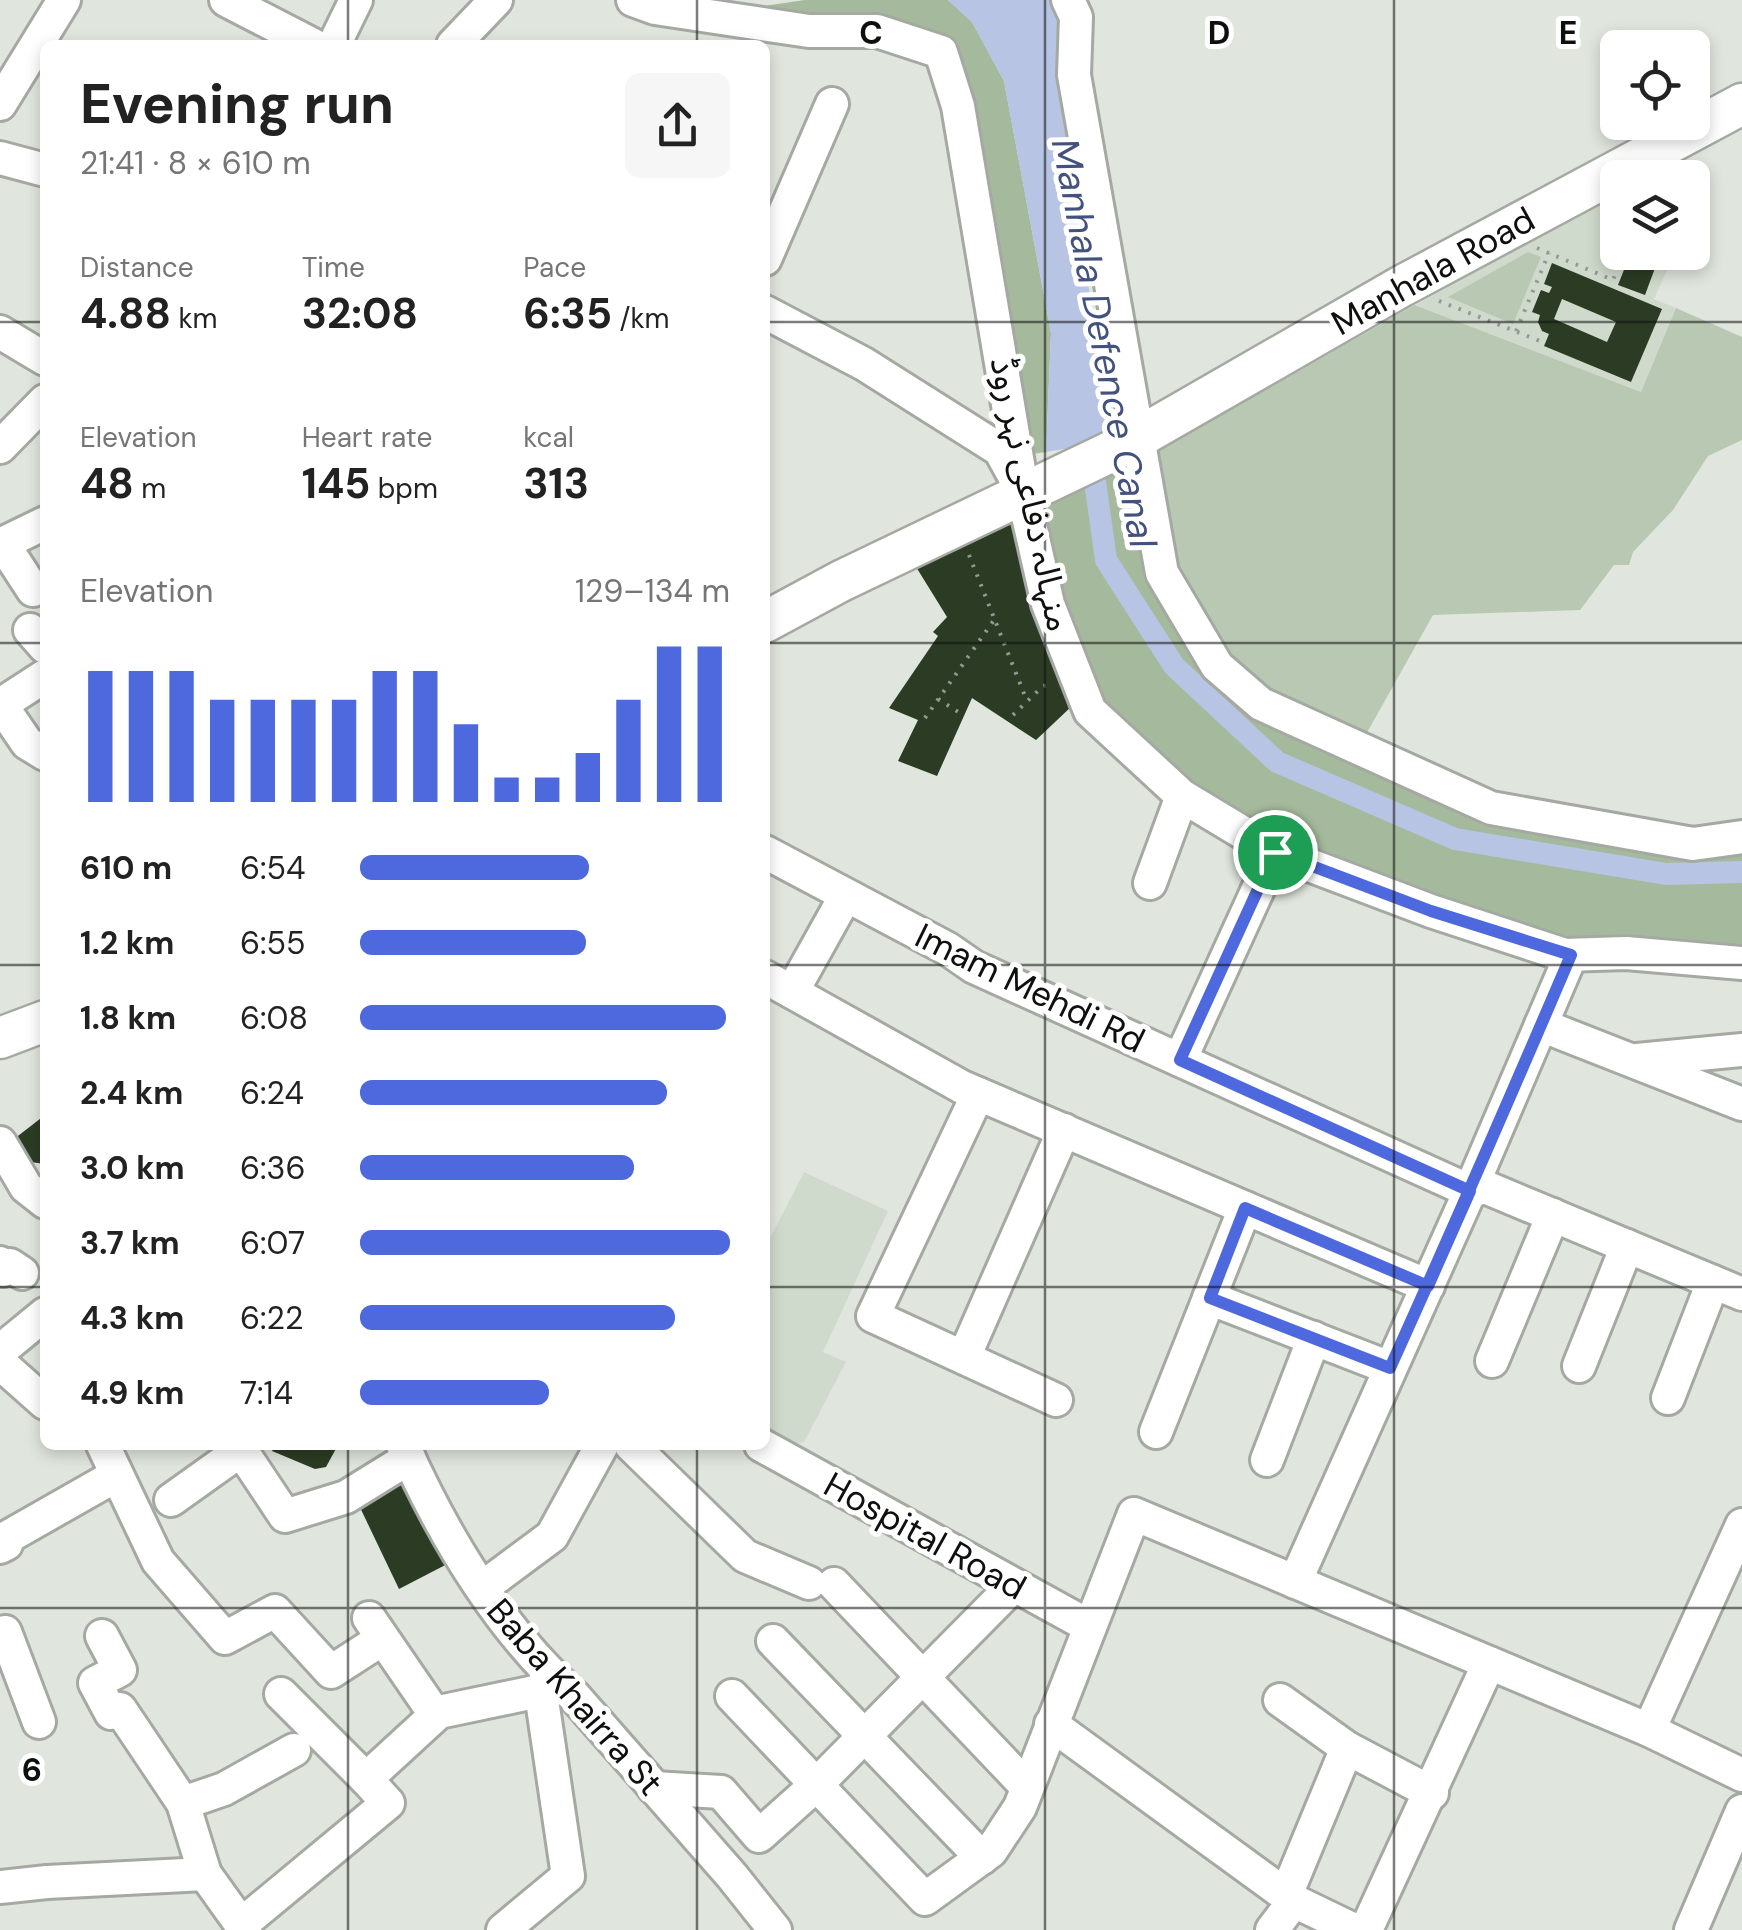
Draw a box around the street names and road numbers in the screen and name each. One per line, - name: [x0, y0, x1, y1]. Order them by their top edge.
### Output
- street label: Manhala Road: [1323, 196, 1543, 346]
- street label: منہالہ دفاعی نہر روڈ: [979, 353, 1083, 635]
- street label: Imam Mehdi Rd: [908, 913, 1152, 1063]
- street label: Hospital Road: [816, 1462, 1034, 1610]
- street label: Baba Khairra St: [477, 1589, 673, 1805]

